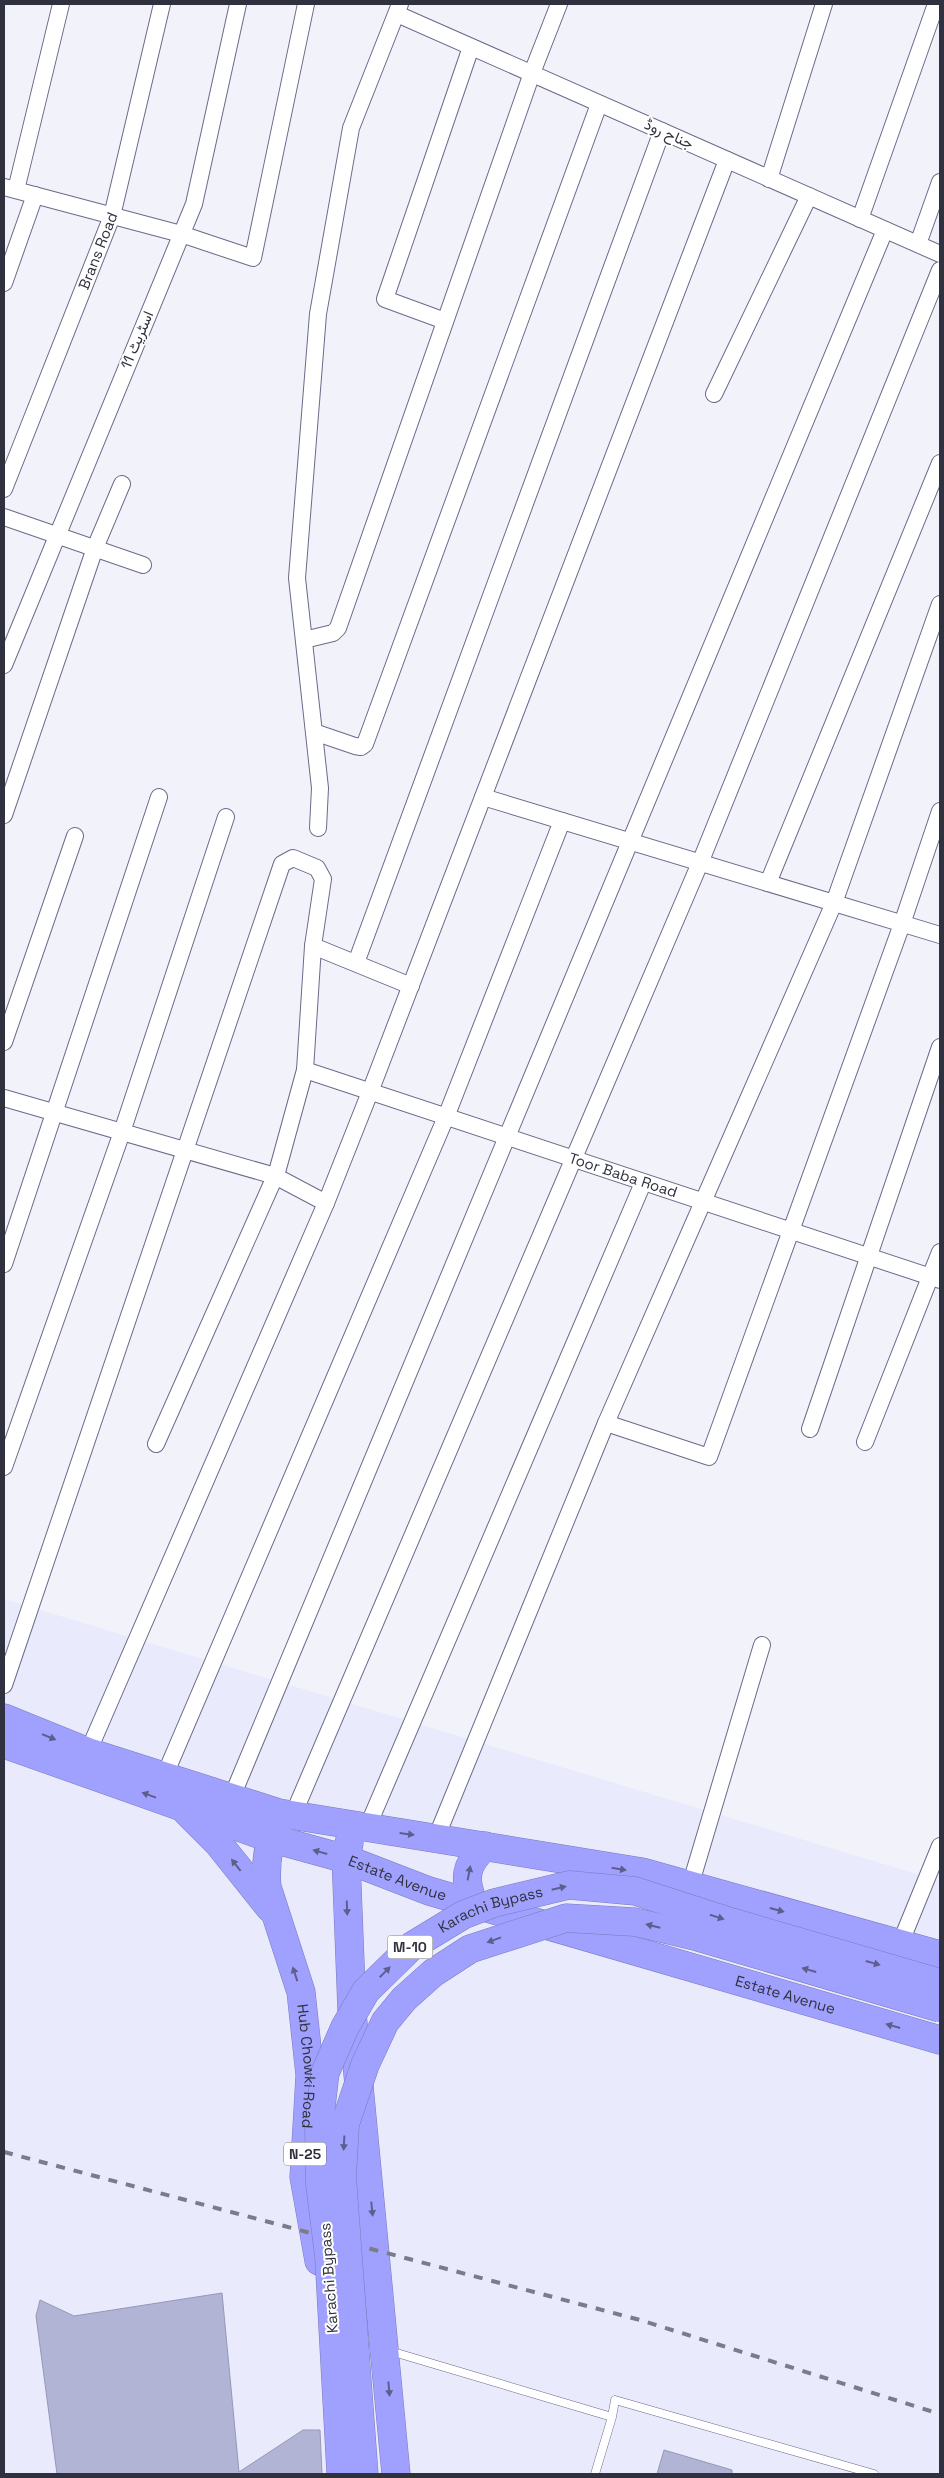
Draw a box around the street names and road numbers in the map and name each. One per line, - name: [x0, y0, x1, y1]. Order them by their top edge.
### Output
- street label: جناح روڈ: [641, 114, 697, 155]
- street label: Brans Road: [74, 209, 122, 292]
- street label: اسٹریٹ 11: [116, 308, 157, 372]
- street label: Toor Baba Road: [567, 1148, 680, 1201]
- street label: Estate Avenue: [346, 1851, 449, 1905]
- street label: Karachi Bypass: [434, 1882, 545, 1937]
- road number: M-10: [388, 1935, 432, 1958]
- street label: Estate Avenue: [733, 1971, 838, 2018]
- street label: Hub Chowki Road: [293, 2003, 320, 2129]
- road number: N-25: [284, 2142, 326, 2166]
- street label: Karachi Bypass: [315, 2222, 342, 2334]

